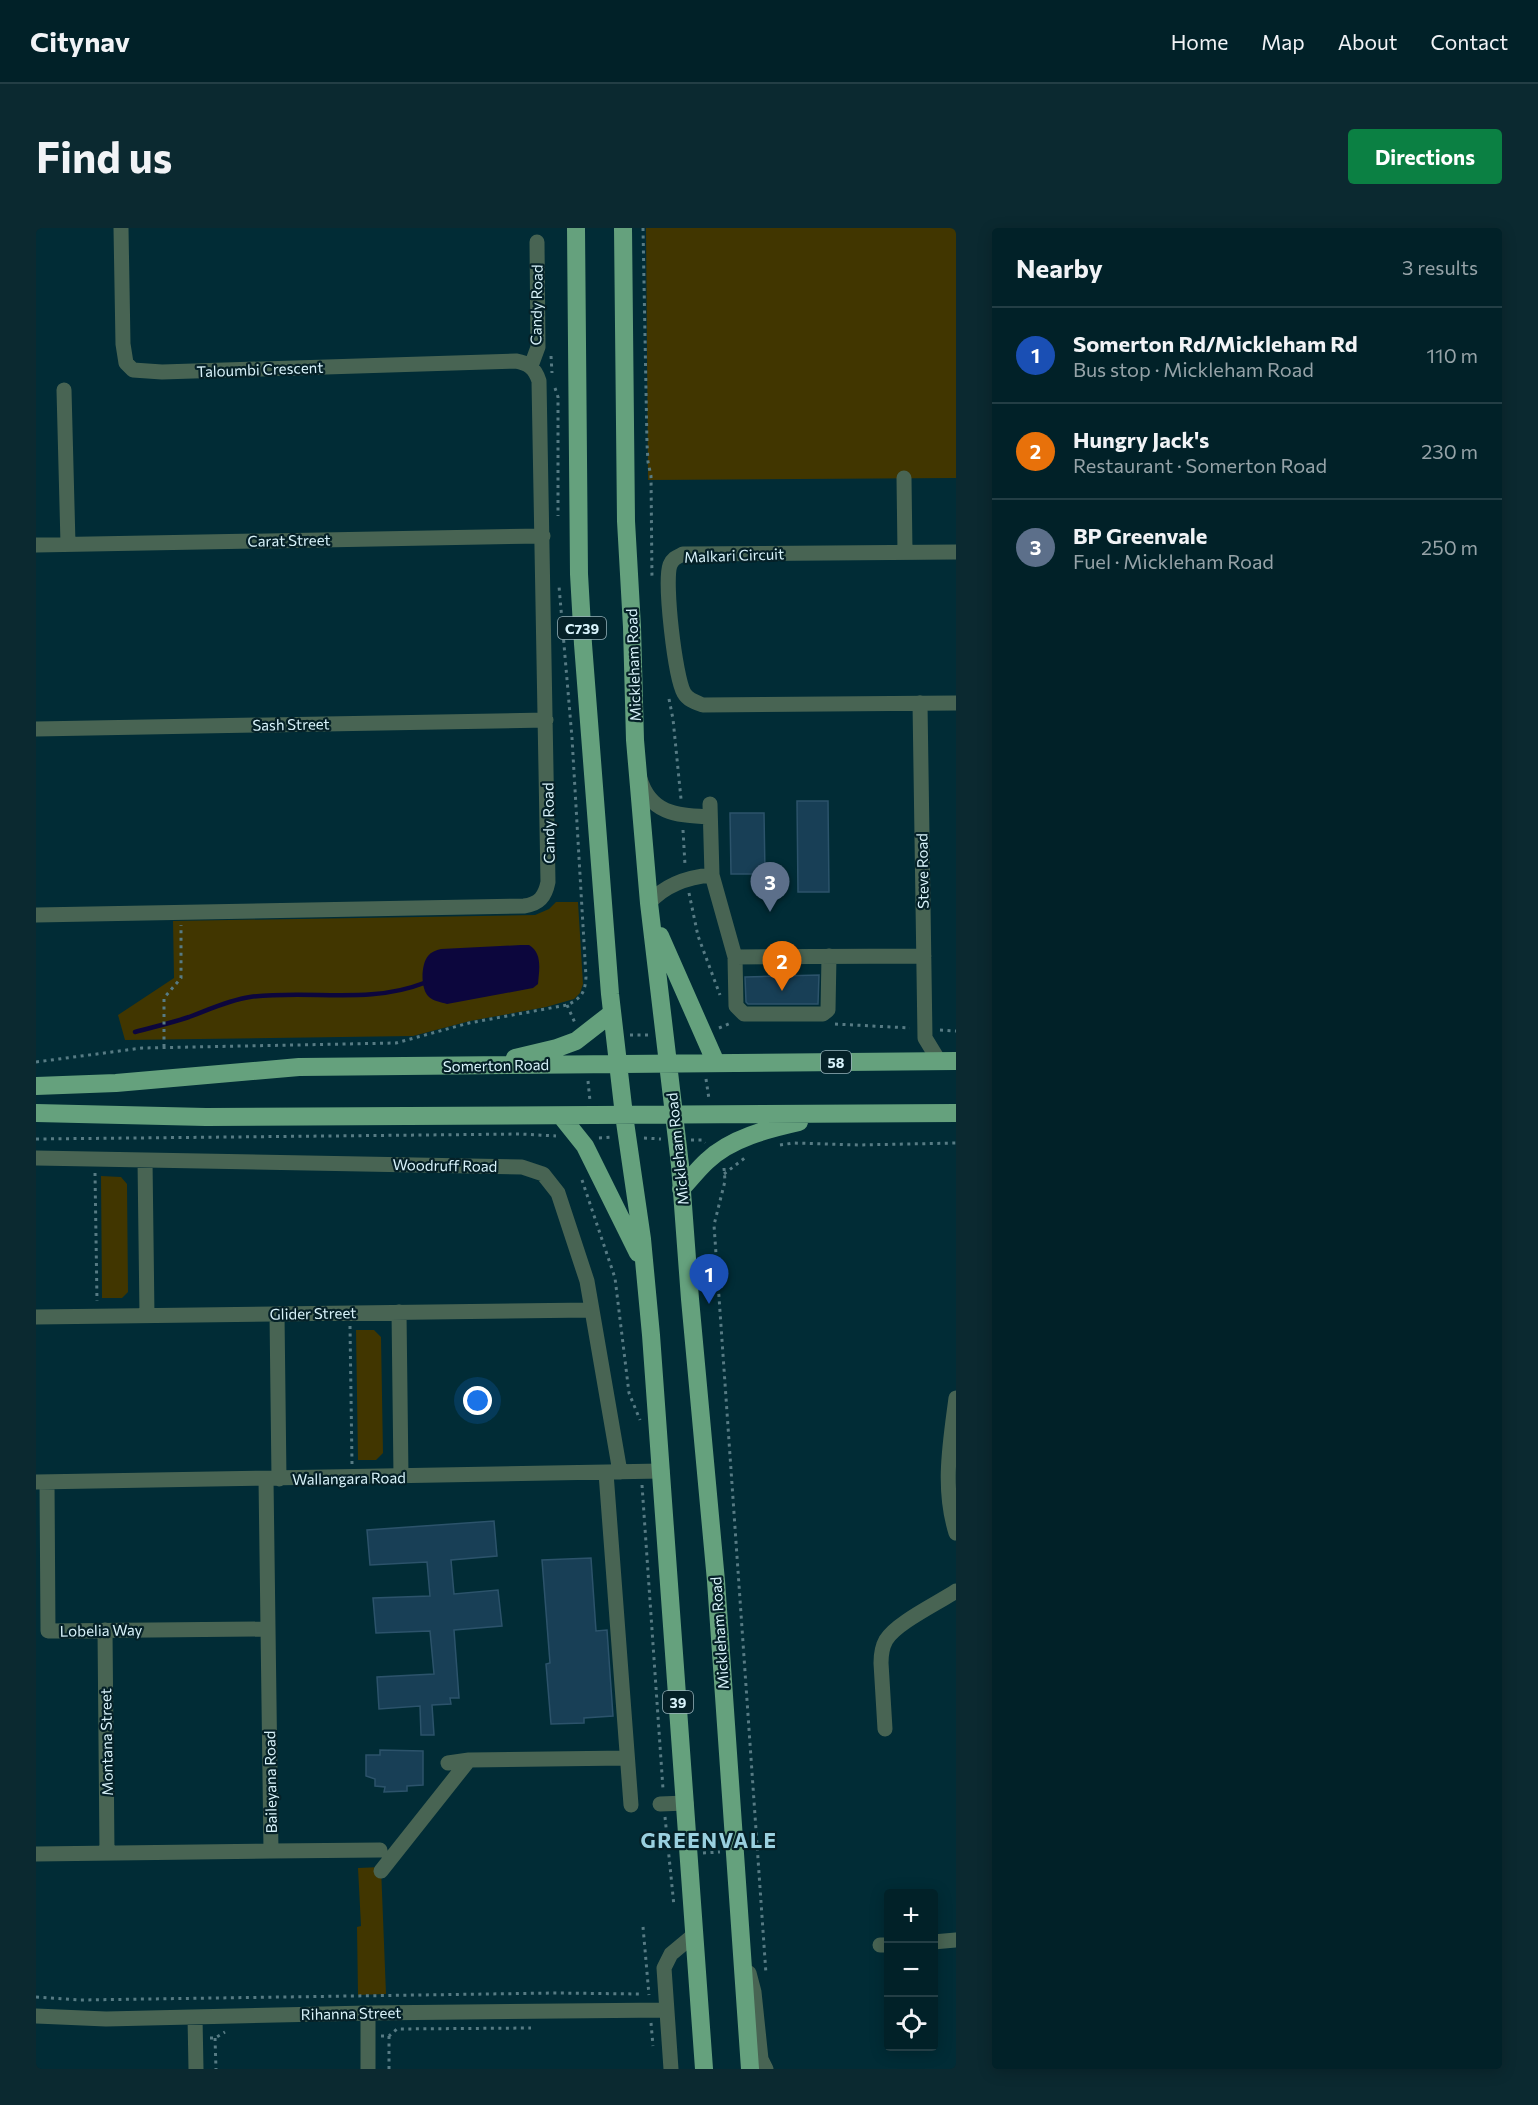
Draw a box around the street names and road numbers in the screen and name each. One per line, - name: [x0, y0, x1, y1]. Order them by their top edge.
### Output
- street label: Candy Road: [526, 264, 546, 346]
- street label: Taloumbi Crescent: [196, 358, 324, 380]
- street label: Carat Street: [247, 530, 331, 550]
- street label: Malkari Circuit: [684, 544, 784, 566]
- street label: Mickleham Road: [622, 608, 644, 722]
- road number: C739: [558, 617, 606, 639]
- street label: Sash Street: [252, 714, 330, 734]
- street label: Candy Road: [538, 782, 558, 864]
- street label: Steve Road: [912, 833, 932, 909]
- road number: 58: [821, 1051, 851, 1073]
- street label: Somerton Road: [443, 1055, 549, 1075]
- street label: Mickleham Road: [662, 1092, 692, 1206]
- street label: Woodruff Road: [393, 1155, 497, 1175]
- street label: Glider Street: [270, 1303, 356, 1323]
- street label: Wallangara Road: [292, 1468, 406, 1488]
- street label: Mickleham Road: [706, 1576, 732, 1690]
- street label: Lobelia Way: [60, 1620, 143, 1640]
- street label: Montana Street: [96, 1688, 116, 1796]
- road number: 39: [663, 1691, 693, 1713]
- street label: Baileyana Road: [260, 1730, 280, 1834]
- street label: Rihanna Street: [301, 2003, 401, 2023]

